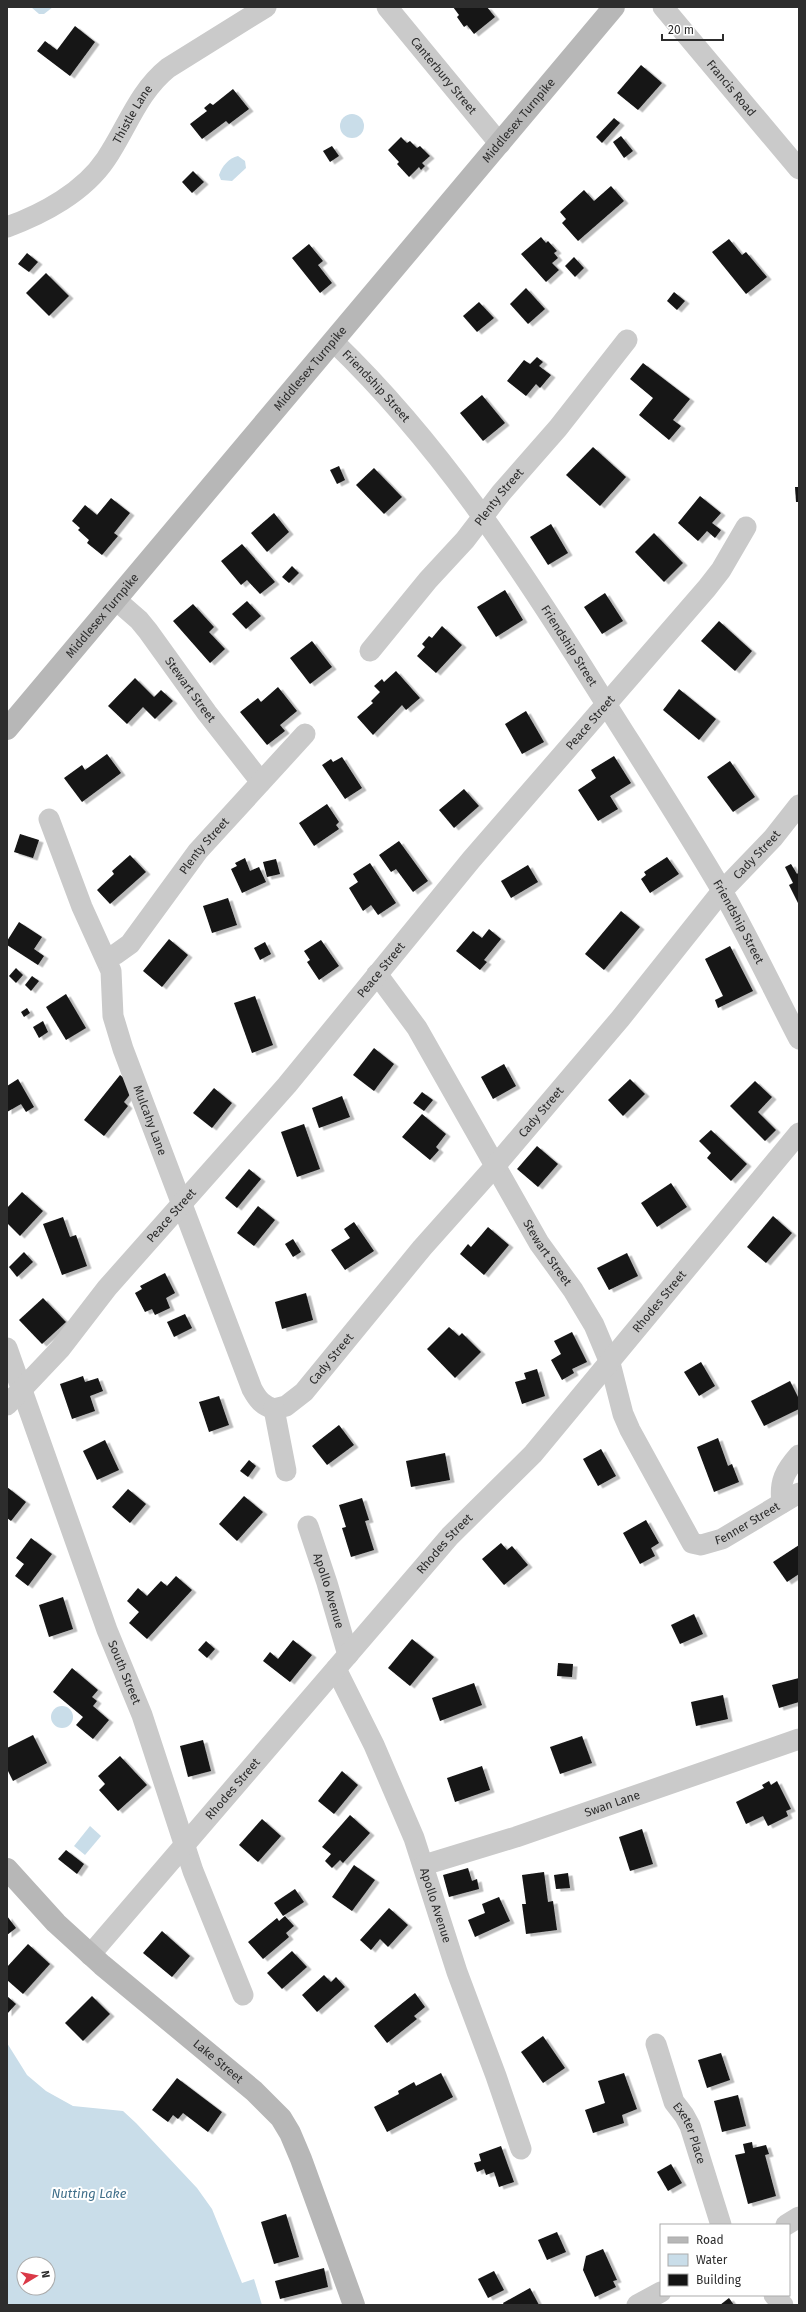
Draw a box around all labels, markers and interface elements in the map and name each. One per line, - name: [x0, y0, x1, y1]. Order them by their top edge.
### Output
- scale bar: [662, 16, 723, 42]
- text: 20 m: [668, 23, 694, 37]
- street label: Canterbury Street: [408, 34, 480, 118]
- street label: Francis Road: [704, 57, 759, 119]
- street label: Middlesex Turnpike: [479, 76, 558, 165]
- street label: Thistle Lane: [110, 82, 155, 146]
- street label: Middlesex Turnpike: [271, 324, 349, 413]
- street label: Friendship Street: [339, 347, 413, 426]
- street label: Plenty Street: [472, 465, 527, 528]
- street label: Middlesex Turnpike: [63, 571, 142, 661]
- street label: Friendship Street: [538, 603, 600, 689]
- street label: Stewart Street: [162, 654, 219, 726]
- street label: Peace Street: [563, 692, 618, 753]
- street label: Plenty Street: [176, 814, 232, 877]
- street label: Cady Street: [730, 827, 784, 882]
- street label: Friendship Street: [710, 877, 767, 967]
- street label: Peace Street: [354, 939, 408, 1001]
- street label: Mulcahy Lane: [130, 1083, 170, 1157]
- street label: Cady Street: [516, 1083, 567, 1140]
- street label: Peace Street: [144, 1185, 199, 1245]
- street label: Stewart Street: [520, 1217, 575, 1289]
- street label: Rhodes Street: [629, 1267, 689, 1336]
- street label: Cady Street: [306, 1330, 357, 1387]
- street label: Fenner Street: [713, 1499, 783, 1548]
- street label: Rhodes Street: [414, 1510, 476, 1577]
- street label: Apollo Avenue: [311, 1551, 347, 1630]
- street label: South Street: [105, 1638, 144, 1707]
- street label: Rhodes Street: [202, 1755, 263, 1822]
- street label: Swan Lane: [583, 1788, 642, 1820]
- street label: Apollo Avenue: [417, 1866, 454, 1945]
- street label: Lake Street: [190, 2036, 246, 2086]
- street label: Exeter Place: [670, 2099, 708, 2166]
- water label: Nutting Lake: [52, 2186, 127, 2201]
- legend: [660, 2224, 790, 2296]
- text: Road: [696, 2233, 724, 2247]
- text: Water: [696, 2253, 728, 2267]
- north arrow: [16, 2256, 56, 2296]
- text: N: [38, 2270, 52, 2279]
- text: Building: [696, 2273, 742, 2287]

